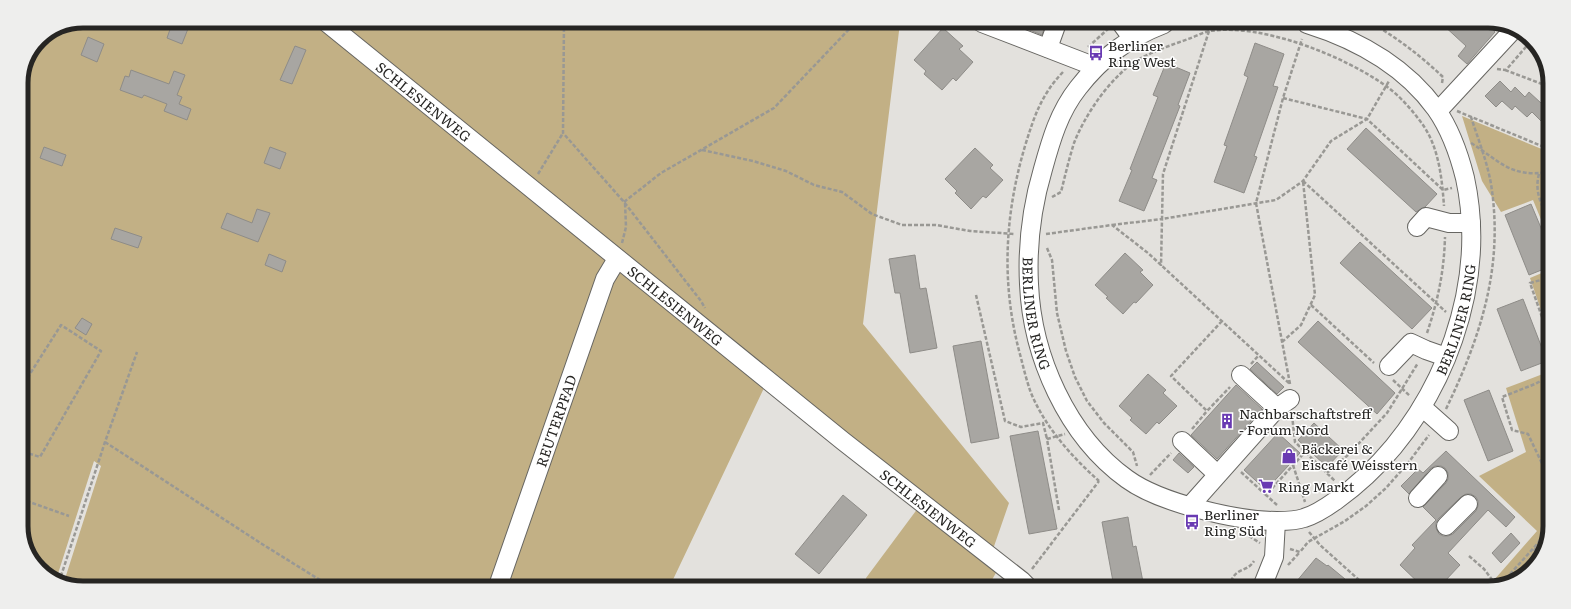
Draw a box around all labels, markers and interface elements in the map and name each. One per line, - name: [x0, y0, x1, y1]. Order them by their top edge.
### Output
- place label: Berliner Ring West: [1108, 35, 1176, 71]
- bus stop icon: Berliner Ring West: [1087, 44, 1105, 62]
- street label: SCHLESIENWEG: [372, 57, 476, 146]
- street label: BERLINER RING: [1019, 257, 1056, 373]
- street label: SCHLESIENWEG: [624, 261, 728, 350]
- street label: BERLINER RING: [1430, 262, 1480, 378]
- street label: REUTERPFAD: [530, 372, 581, 470]
- place label: Nachbarschaftstreff - Forum Nord: [1239, 403, 1372, 439]
- building icon: Nachbarschaftstreff - Forum Nord: [1218, 412, 1236, 430]
- place label: Bäckerei & Eiscafé Weisstern: [1301, 438, 1418, 474]
- shop icon: Bäckerei & Eiscafé Weisstern: [1280, 447, 1298, 465]
- street label: SCHLESIENWEG: [876, 464, 981, 552]
- place label: Ring Markt: [1278, 476, 1355, 496]
- supermarket icon: Ring Markt: [1257, 477, 1275, 495]
- place label: Berliner Ring Süd: [1204, 504, 1265, 540]
- bus stop icon: Berliner Ring Süd: [1183, 513, 1201, 531]

